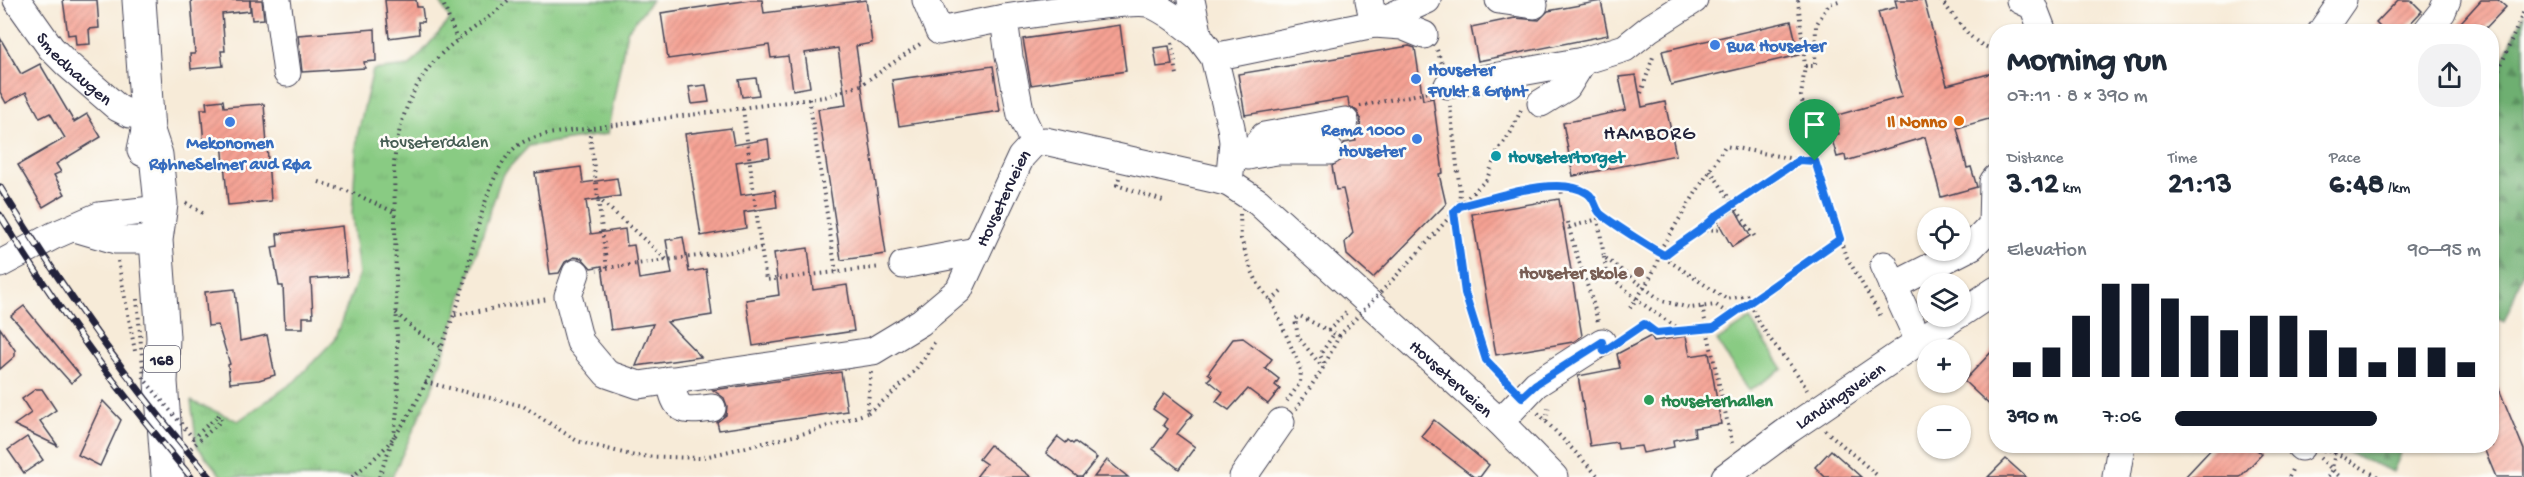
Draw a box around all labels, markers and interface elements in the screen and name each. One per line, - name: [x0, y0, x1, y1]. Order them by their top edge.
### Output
- street label: Smedhaugen: [30, 29, 116, 111]
- place label: Bua Hovseter: [1726, 37, 1828, 58]
- marker: Bua Hovseter: [1708, 38, 1722, 52]
- text: Morning run: [2007, 44, 2167, 82]
- button: share: [2418, 44, 2481, 107]
- place label: Hovseter Frukt & Grønt: [1427, 61, 1529, 103]
- marker: Hovseter Frukt & Grønt: [1409, 72, 1423, 86]
- text: 07:11 · 8 × 390 m: [2007, 86, 2148, 109]
- pin: [1789, 99, 1840, 161]
- icon: arrive: [1798, 108, 1831, 141]
- place label: Il Nonno: [1887, 113, 1948, 134]
- marker: Il Nonno: [1952, 114, 1966, 128]
- marker: Mekonomen RøhneSelmer avd Røa: [223, 115, 237, 129]
- place label: Rema 1000 Hovseter: [1320, 121, 1408, 163]
- district label: HAMBORG: [1604, 124, 1696, 147]
- marker: Rema 1000 Hovseter: [1410, 132, 1424, 146]
- park label: Hovseterdalen: [380, 133, 489, 154]
- place label: Mekonomen RøhneSelmer avd Røa: [148, 134, 312, 176]
- street label: Hovseterveien: [973, 145, 1036, 251]
- place label: Hovsetertorget: [1508, 148, 1626, 169]
- marker: Hovsetertorget: [1489, 149, 1503, 163]
- text: Distance: [2007, 150, 2064, 169]
- text: Time: [2168, 150, 2197, 169]
- text: Pace: [2329, 150, 2360, 169]
- text: 3.12: [2007, 169, 2059, 204]
- text: 21:13: [2168, 169, 2232, 204]
- text: 6:48: [2329, 169, 2384, 204]
- text: km: [2059, 180, 2081, 199]
- text: /km: [2384, 180, 2410, 199]
- map controls: [1917, 207, 1971, 459]
- button: locate: [1917, 207, 1971, 261]
- text: Elevation: [2007, 240, 2087, 263]
- text: 90–95 m: [2408, 240, 2481, 263]
- place label: Hovseter skole: [1519, 264, 1628, 285]
- marker: Hovseter skole: [1632, 265, 1646, 279]
- button: layers: [1917, 273, 1971, 327]
- street label: Hovseterveien: [1404, 337, 1496, 423]
- button: +: [1917, 339, 1971, 393]
- road number: 168: [144, 346, 180, 372]
- street label: Landingsveien: [1792, 359, 1890, 435]
- place label: Hovseterhallen: [1661, 392, 1773, 413]
- marker: Hovseterhallen: [1642, 393, 1656, 407]
- button: −: [1917, 405, 1971, 459]
- text: 390 m: [2007, 407, 2058, 430]
- text: 7:06: [2103, 407, 2141, 430]

